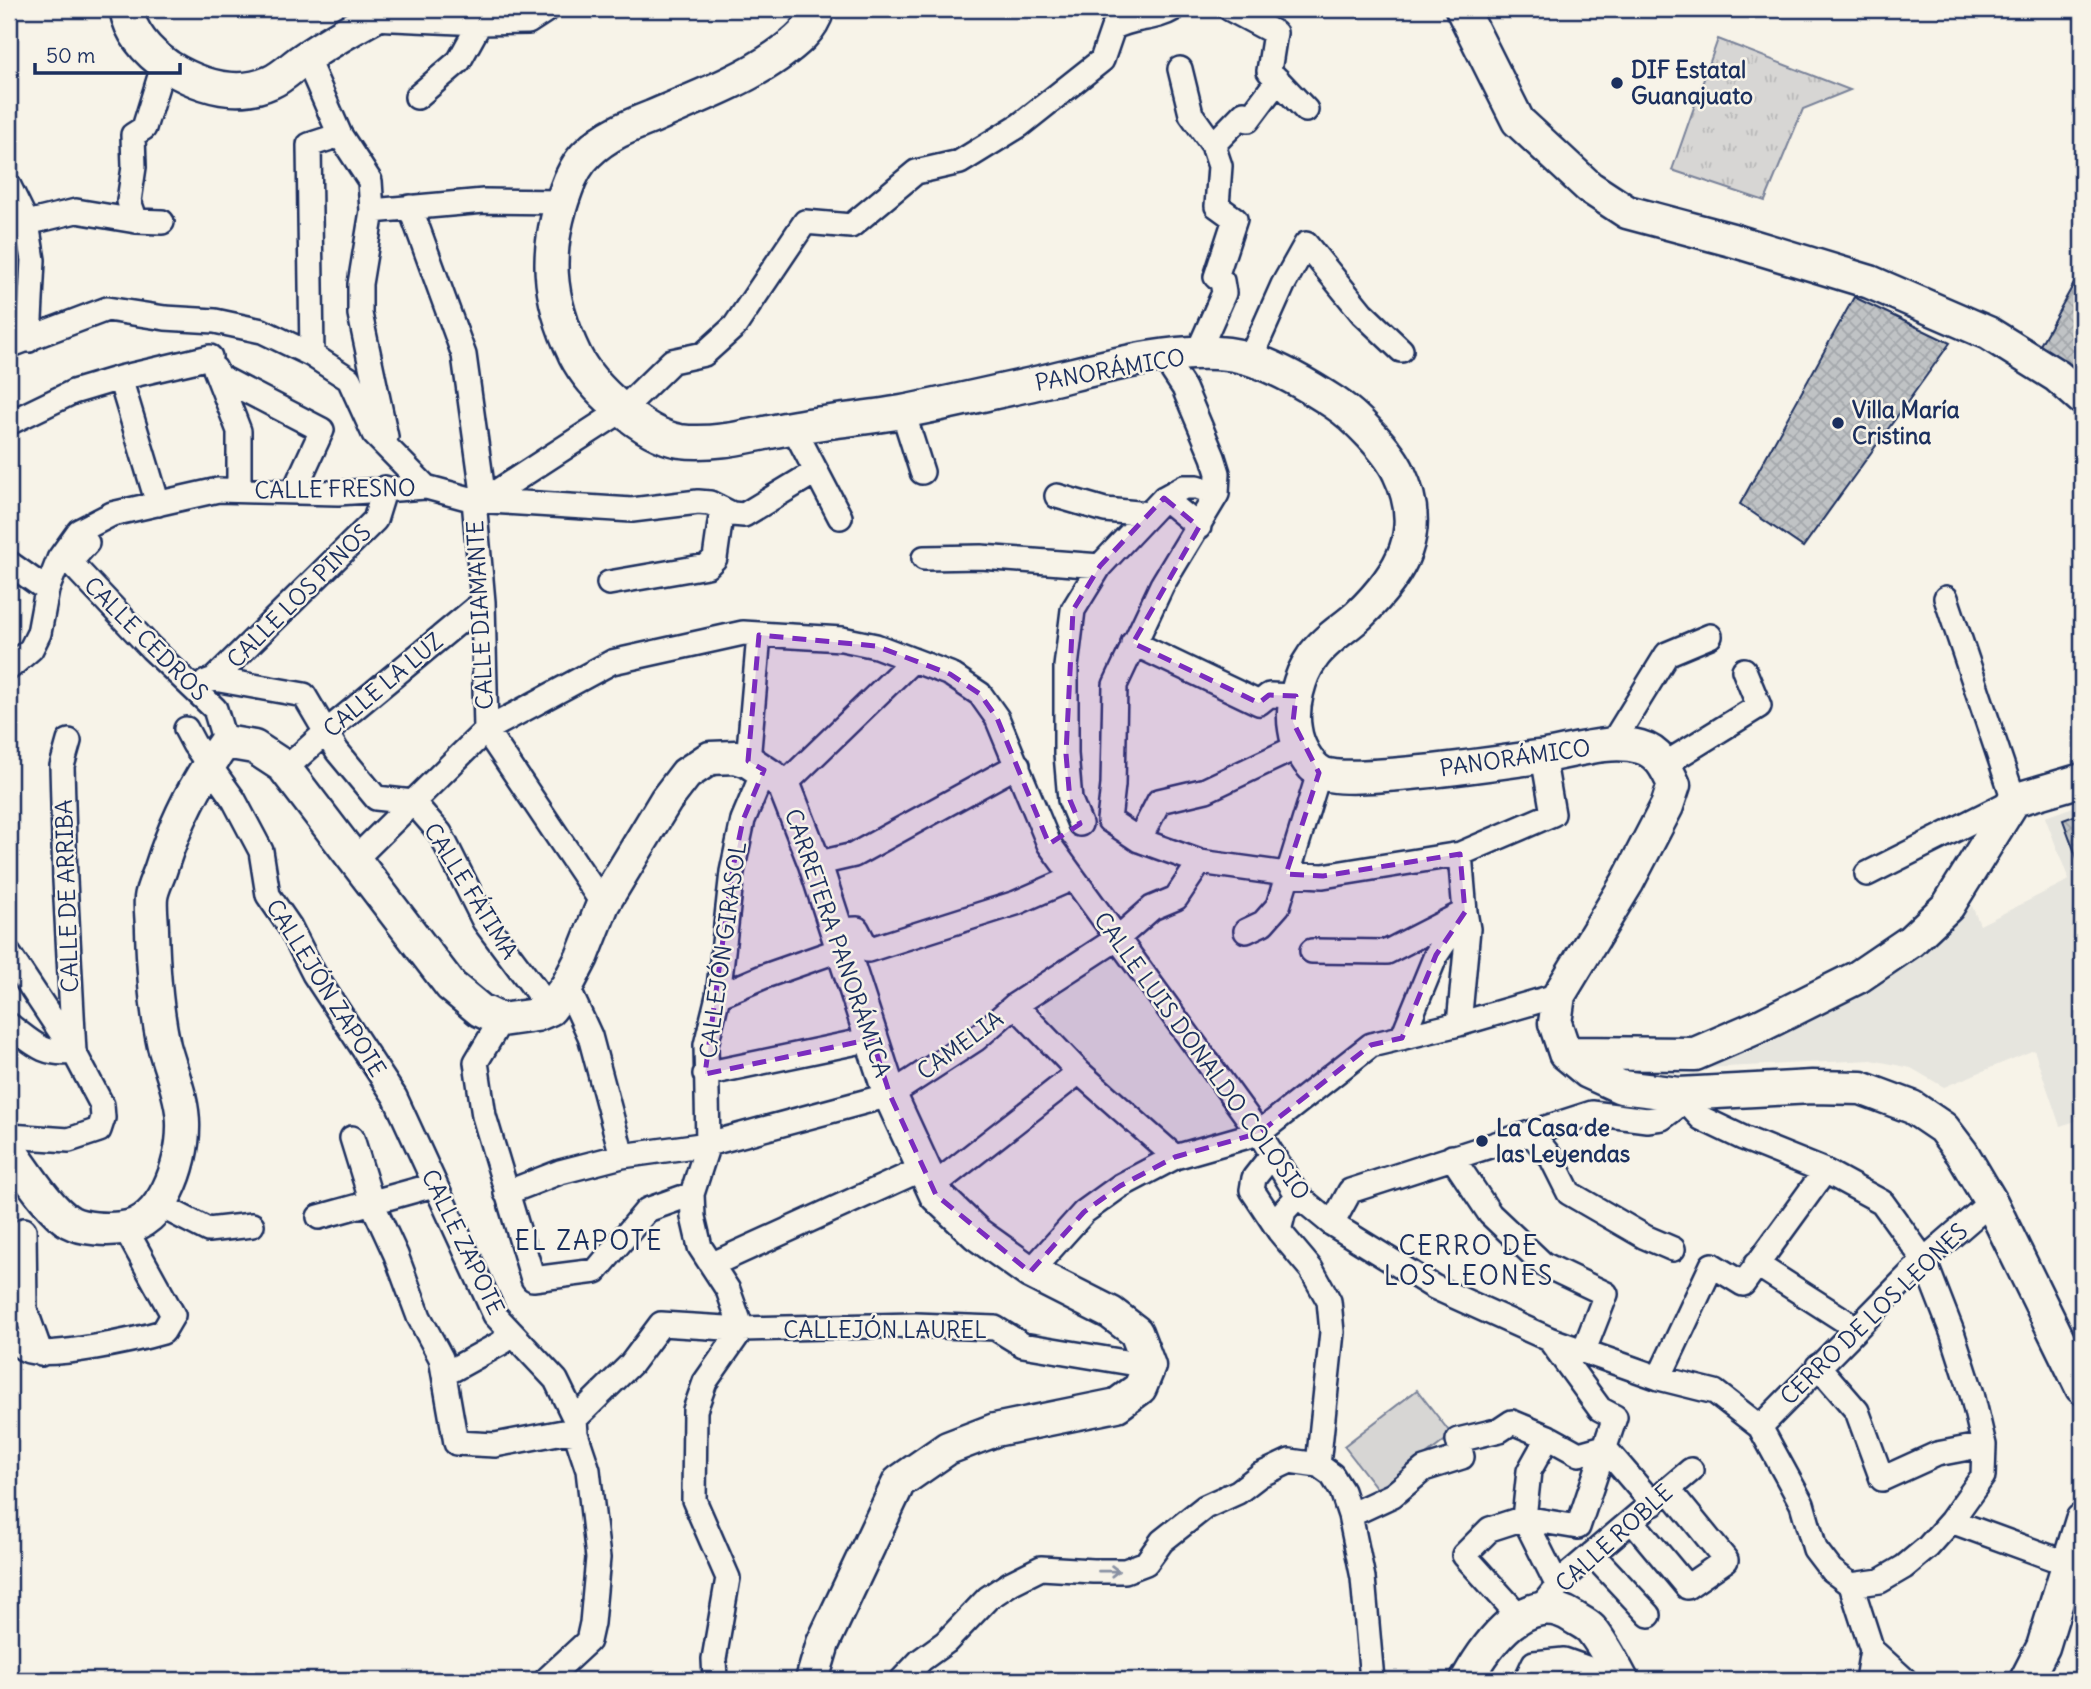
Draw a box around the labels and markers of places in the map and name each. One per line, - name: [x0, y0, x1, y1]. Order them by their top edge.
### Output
- place label: DIF Estatal Guanajuato: [1631, 55, 1753, 110]
- marker: DIF Estatal Guanajuato: [1609, 75, 1625, 91]
- place label: Villa María Cristina: [1852, 395, 1960, 450]
- marker: Villa María Cristina: [1830, 415, 1846, 431]
- place label: La Casa de las Leyendas: [1496, 1113, 1630, 1168]
- marker: La Casa de las Leyendas: [1474, 1133, 1490, 1149]

